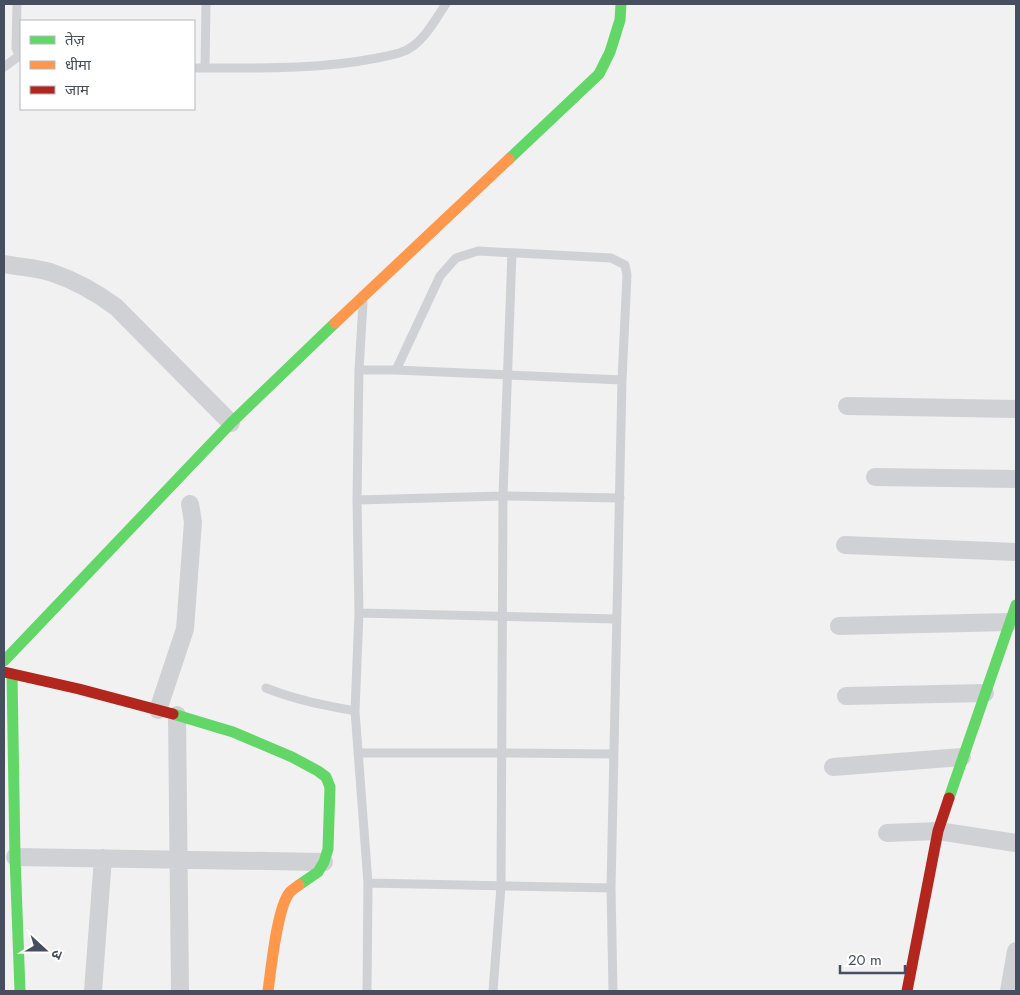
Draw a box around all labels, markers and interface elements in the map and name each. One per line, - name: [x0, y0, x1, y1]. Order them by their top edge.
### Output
- legend: [20, 20, 195, 110]
- text: तेज़: [65, 29, 86, 51]
- text: धीमा: [65, 54, 92, 76]
- text: जाम: [65, 79, 90, 101]
- north arrow: [20, 925, 70, 975]
- scale bar: [840, 942, 905, 974]
- text: उ: [46, 947, 68, 963]
- text: 20 m: [848, 949, 882, 971]

